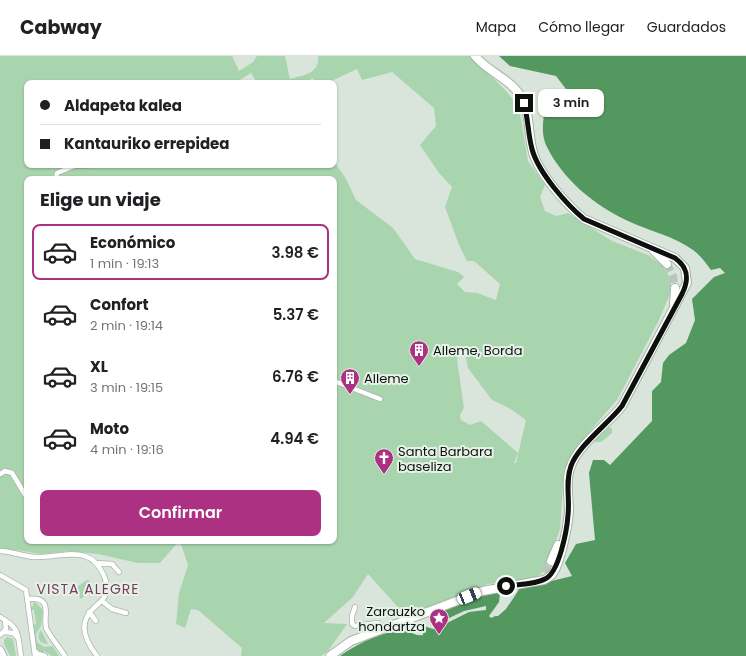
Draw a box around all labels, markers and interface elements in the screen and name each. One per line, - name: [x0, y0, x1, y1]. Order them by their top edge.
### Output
- text: Cabway: [20, 14, 102, 41]
- text: Mapa: [476, 17, 516, 37]
- text: Cómo llegar: [538, 17, 625, 37]
- text: Guardados: [647, 17, 726, 37]
- callout: 3 min: [538, 89, 604, 117]
- text: 3 min: [553, 93, 589, 112]
- route end: [515, 94, 533, 112]
- text: Aldapeta kalea: [64, 95, 182, 116]
- text: Kantauriko errepidea: [64, 133, 230, 154]
- text: Elige un viaje: [40, 187, 161, 212]
- text: Económico: [90, 232, 175, 253]
- icon: car: [42, 234, 78, 270]
- text: 3.98 €: [272, 242, 319, 263]
- text: 1 min · 19:13: [90, 254, 159, 273]
- text: Confort: [90, 294, 149, 315]
- icon: car: [42, 296, 78, 332]
- text: 5.37 €: [273, 304, 319, 325]
- text: 2 min · 19:14: [90, 316, 163, 335]
- building icon: Alleme, Borda: [408, 339, 430, 367]
- place label: Alleme, Borda: [433, 341, 522, 360]
- text: XL: [90, 356, 108, 377]
- icon: car: [42, 358, 78, 394]
- text: 6.76 €: [272, 366, 319, 387]
- building icon: Alleme: [339, 367, 361, 395]
- place label: Alleme: [364, 369, 409, 388]
- text: 3 min · 19:15: [90, 378, 163, 397]
- text: Moto: [90, 418, 129, 439]
- icon: car: [42, 420, 78, 456]
- text: 4.94 €: [270, 428, 319, 449]
- text: 4 min · 19:16: [90, 440, 164, 459]
- place label: Santa Barbara baseliza: [398, 442, 493, 476]
- church icon: Santa Barbara baseliza: [373, 447, 395, 475]
- button: Confirmar: [40, 490, 321, 536]
- route start: [497, 577, 515, 595]
- district label: VISTA ALEGRE: [36, 579, 140, 599]
- car: [456, 586, 482, 606]
- place label: Zarauzko hondartza: [358, 602, 425, 636]
- place icon: Zarauzko hondartza: [428, 607, 450, 635]

